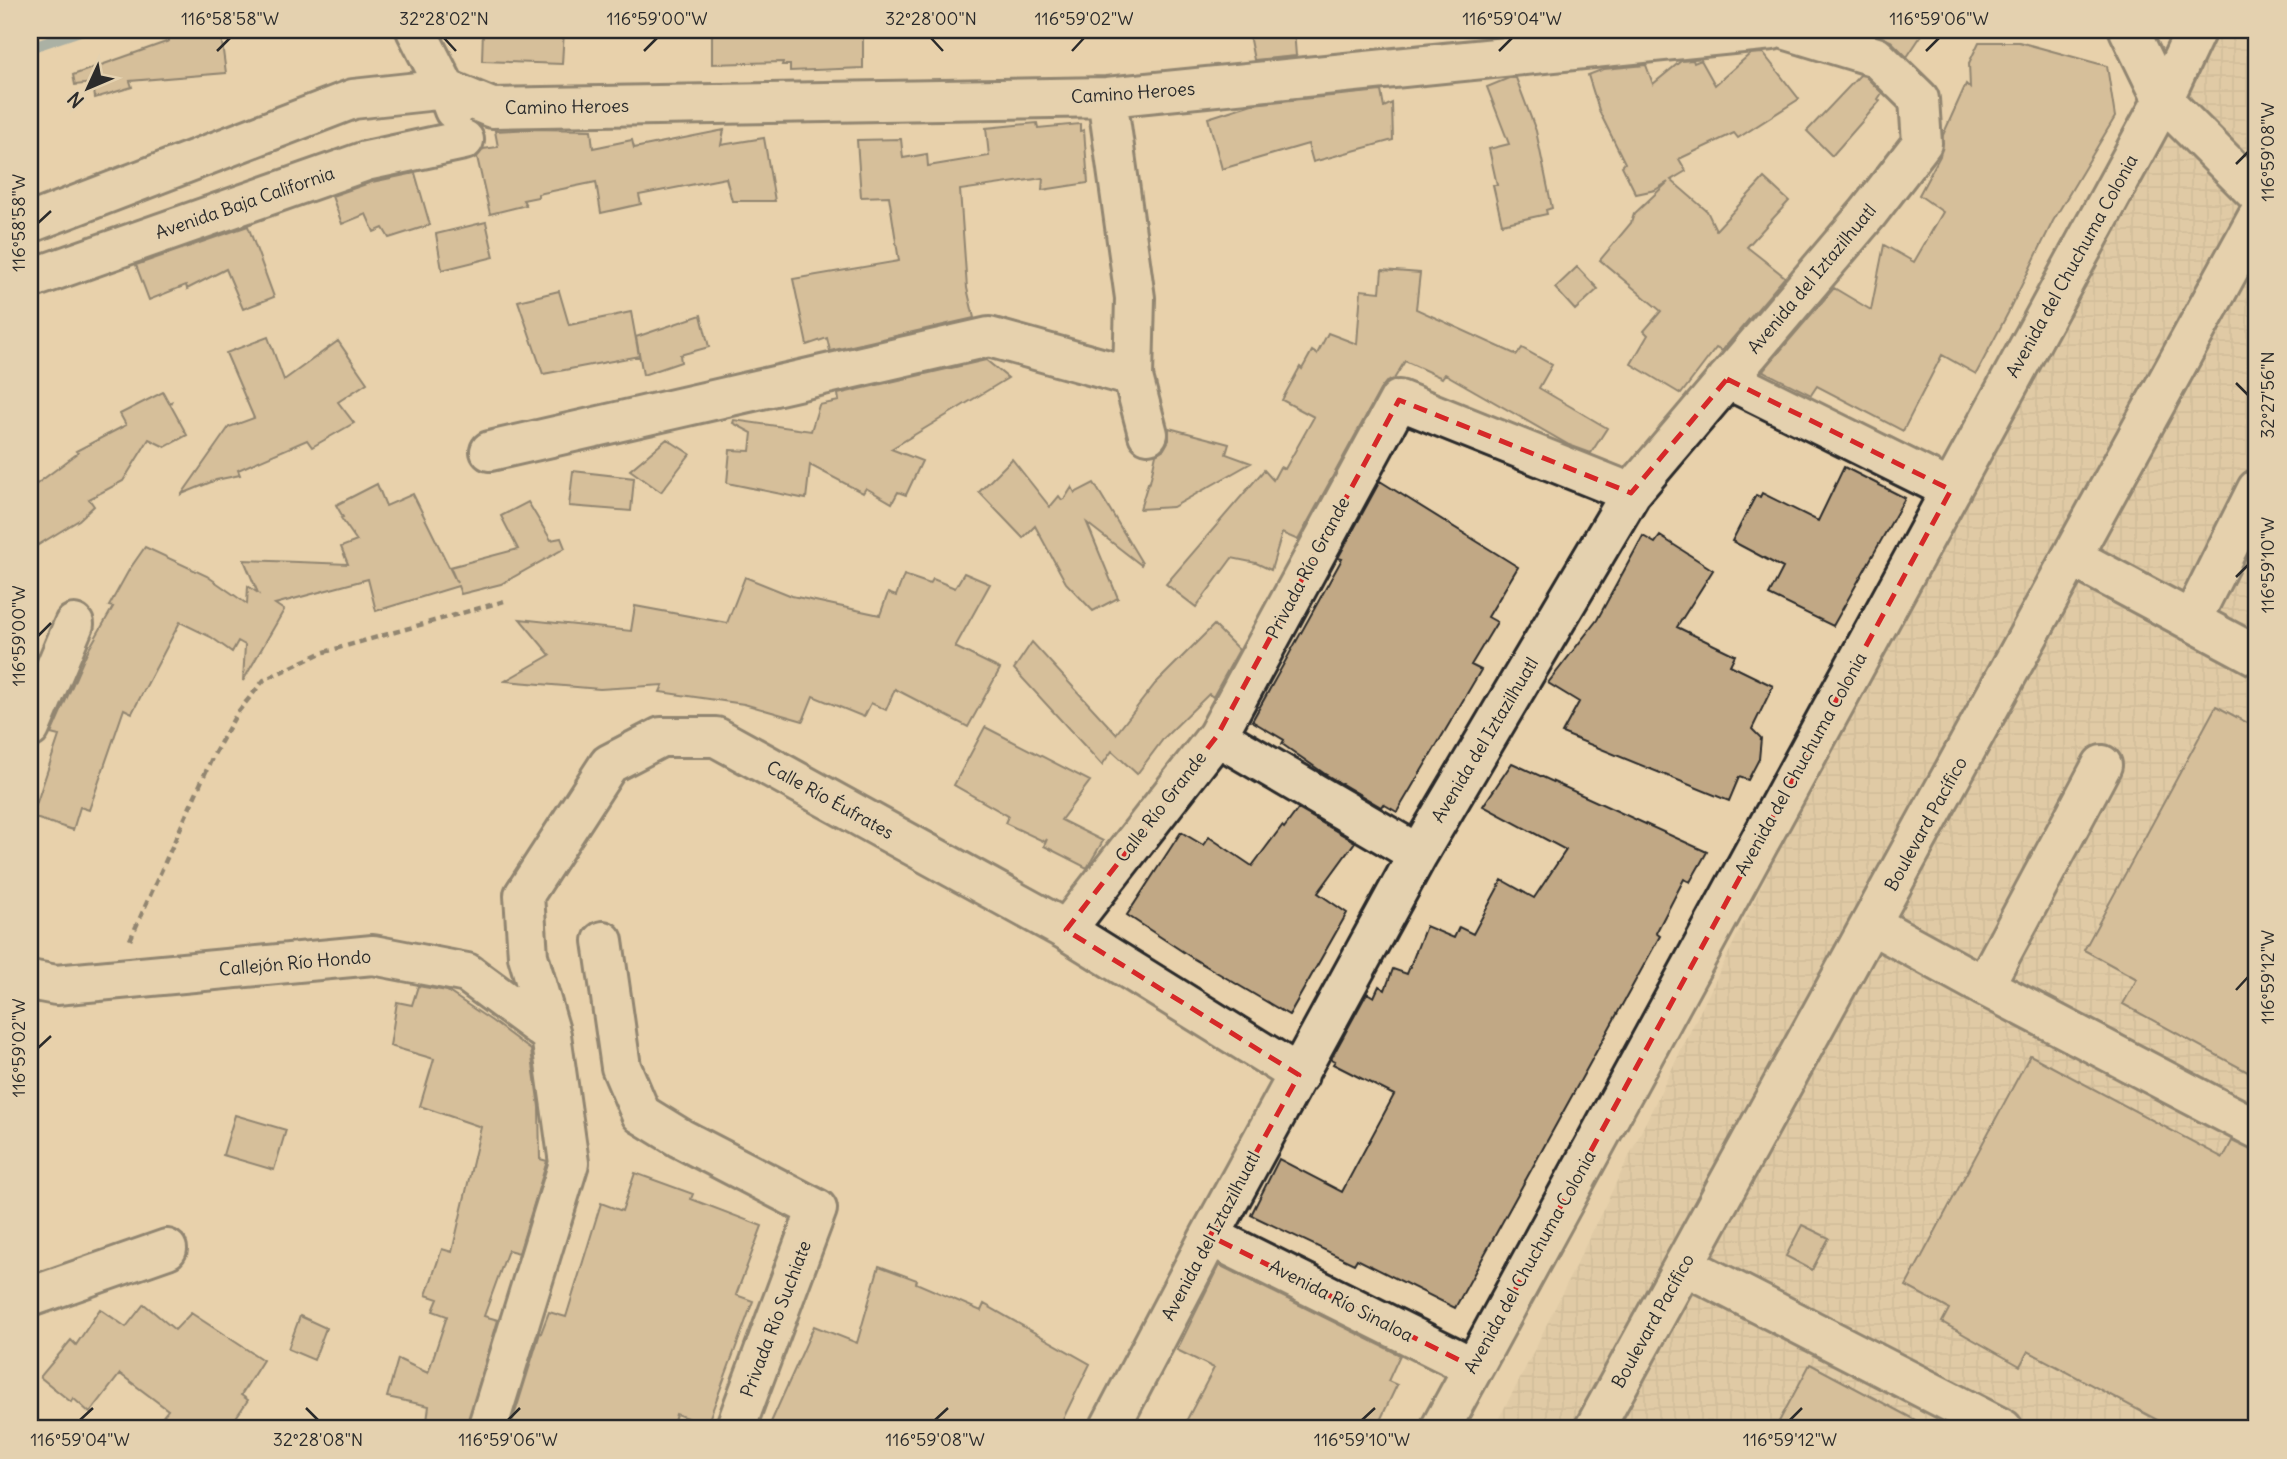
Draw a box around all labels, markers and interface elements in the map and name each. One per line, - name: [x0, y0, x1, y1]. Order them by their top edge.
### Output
- text: 116°58'58"W: [181, 7, 279, 30]
- text: 32°28'02"N: [399, 7, 489, 30]
- text: 116°59'00"W: [606, 7, 708, 30]
- text: 32°28'00"N: [885, 7, 977, 30]
- text: 116°59'02"W: [1034, 7, 1134, 30]
- text: 116°59'04"W: [1462, 7, 1562, 30]
- text: 116°59'06"W: [1889, 7, 1989, 30]
- north arrow: [52, 52, 122, 122]
- street label: Camino Heroes: [1070, 77, 1196, 108]
- text: N: [63, 87, 89, 113]
- street label: Camino Heroes: [505, 94, 629, 119]
- text: 116°59'08"W: [2256, 102, 2279, 202]
- street label: Avenida del Chuchuma Colonia: [2001, 150, 2143, 381]
- street label: Avenida Baja California: [152, 161, 337, 244]
- text: 116°58'58"W: [7, 174, 30, 272]
- street label: Avenida del Iztazilhuatl: [1742, 199, 1881, 358]
- text: 32°27'56"N: [2256, 351, 2279, 439]
- street label: Privada Río Grande: [1261, 493, 1355, 643]
- text: 116°59'10"W: [2256, 517, 2279, 613]
- text: 116°59'00"W: [7, 585, 30, 687]
- street label: Avenida del Chuchuma Colonia: [1730, 648, 1872, 879]
- street label: Avenida del Iztazilhuatl: [1426, 653, 1543, 826]
- street label: Calle Río Grande: [1110, 746, 1211, 867]
- street label: Boulevard Pacífico: [1879, 753, 1972, 895]
- street label: Calle Río Éufrates: [763, 755, 898, 844]
- text: 116°59'12"W: [2256, 930, 2279, 1024]
- street label: Callejón Río Hondo: [218, 944, 372, 981]
- text: 116°59'02"W: [7, 998, 30, 1098]
- street label: Avenida del Chuchuma Colonia: [1459, 1146, 1601, 1377]
- street label: Avenida del Iztazilhuatl: [1156, 1147, 1265, 1324]
- street label: Privada Río Suchiate: [735, 1237, 816, 1400]
- street label: Boulevard Pacífico: [1606, 1250, 1699, 1392]
- street label: Avenida Río Sinaloa: [1265, 1254, 1417, 1347]
- text: 116°59'04"W: [30, 1428, 130, 1451]
- text: 32°28'08"N: [273, 1428, 363, 1451]
- text: 116°59'06"W: [458, 1428, 558, 1451]
- text: 116°59'08"W: [885, 1428, 985, 1451]
- text: 116°59'10"W: [1314, 1428, 1410, 1451]
- text: 116°59'12"W: [1743, 1428, 1837, 1451]

